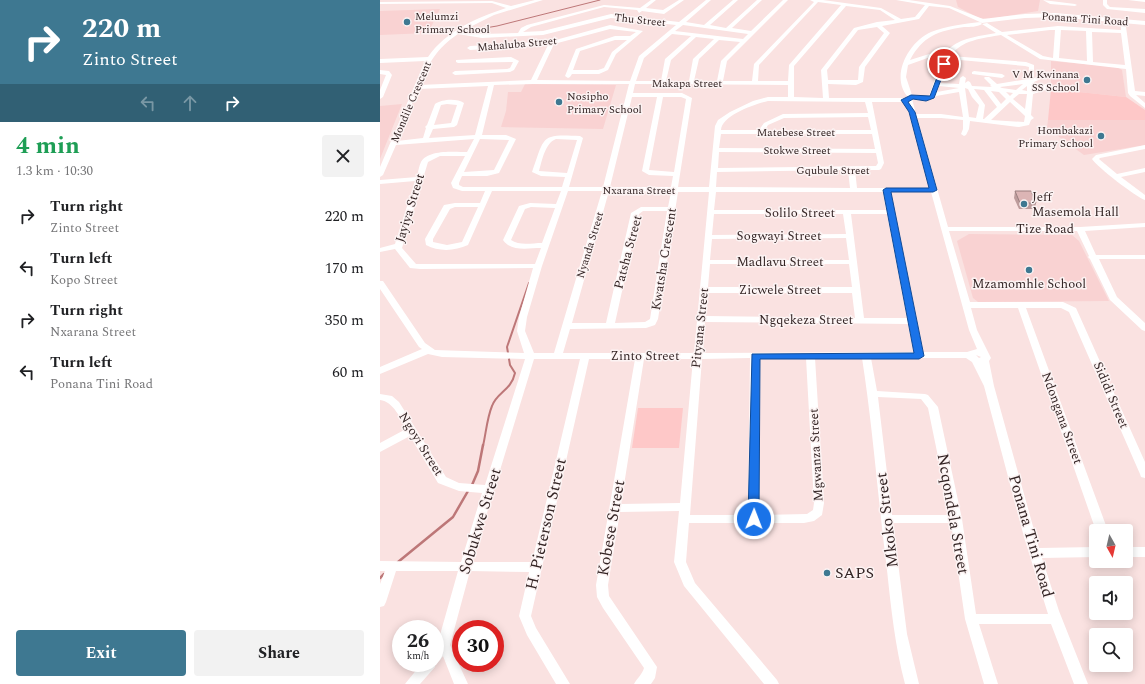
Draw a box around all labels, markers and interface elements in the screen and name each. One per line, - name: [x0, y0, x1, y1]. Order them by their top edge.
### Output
- text: 220 m: [82, 7, 161, 50]
- street label: Ponana Tini Road: [1041, 7, 1129, 31]
- place label: Melumzi Primary School: [415, 8, 490, 38]
- street label: Thu Street: [613, 9, 667, 31]
- icon: right: [16, 16, 68, 68]
- marker: Melumzi Primary School: [402, 17, 412, 27]
- street label: Mahaluba Street: [476, 32, 558, 56]
- text: Zinto Street: [82, 46, 178, 73]
- pin: [927, 47, 961, 81]
- icon: arrive: [933, 53, 955, 75]
- street label: Mondile Crescent: [386, 58, 436, 145]
- place label: V M Kwinana SS School: [1012, 66, 1080, 96]
- street label: Makapa Street: [652, 75, 722, 92]
- marker: V M Kwinana SS School: [1082, 75, 1092, 85]
- place label: Nosipho Primary School: [567, 88, 642, 118]
- icon: left: [137, 92, 159, 114]
- icon: ahead: [179, 92, 201, 114]
- icon: right: [221, 92, 243, 114]
- marker: Nosipho Primary School: [554, 97, 564, 107]
- place label: Hombakazi Primary School: [1018, 122, 1093, 152]
- street label: Matebese Street: [757, 124, 835, 141]
- text: 4 min: [16, 128, 80, 164]
- marker: Hombakazi Primary School: [1096, 131, 1106, 141]
- button: close: [322, 135, 364, 177]
- street label: Stokwe Street: [763, 142, 831, 159]
- text: 1.3 km · 10:30: [16, 161, 93, 181]
- street label: Gqubule Street: [796, 162, 870, 179]
- street label: Jayiya Street: [390, 171, 430, 245]
- street label: Nxarana Street: [603, 182, 676, 199]
- place label: Jeff Masemola Hall: [1032, 187, 1119, 222]
- text: Turn right: [50, 195, 123, 218]
- marker: Jeff Masemola Hall: [1019, 199, 1029, 209]
- street label: Solilo Street: [765, 203, 836, 223]
- icon: right: [16, 205, 38, 227]
- text: 220 m: [325, 205, 364, 228]
- street label: Kwatsha Crescent: [646, 206, 682, 312]
- street label: Nyanda Street: [572, 209, 608, 280]
- street label: Patsha Street: [609, 212, 648, 291]
- text: Zinto Street: [50, 218, 119, 238]
- street label: Tize Road: [1016, 219, 1074, 239]
- street label: Sogwayi Street: [736, 226, 822, 246]
- text: Turn left: [50, 247, 112, 270]
- street label: Madlavu Street: [736, 252, 824, 272]
- icon: left: [16, 257, 38, 279]
- text: 170 m: [325, 257, 364, 280]
- marker: Mzamomhle School: [1024, 265, 1034, 275]
- text: Kopo Street: [50, 270, 118, 290]
- place label: Mzamomhle School: [972, 274, 1086, 294]
- street label: Zicwele Street: [739, 280, 822, 300]
- street label: Pityana Street: [686, 286, 714, 369]
- text: Turn right: [50, 299, 123, 322]
- icon: right: [16, 309, 38, 331]
- text: 350 m: [325, 309, 364, 332]
- street label: Ngqekeza Street: [759, 310, 853, 330]
- text: Nxarana Street: [50, 322, 136, 342]
- street label: Zinto Street: [610, 346, 680, 366]
- text: Turn left: [50, 351, 112, 374]
- street label: Sididi Street: [1088, 358, 1134, 432]
- icon: left: [16, 361, 38, 383]
- text: 60 m: [332, 361, 364, 384]
- street label: Ndongana Street: [1036, 369, 1088, 467]
- text: Ponana Tini Road: [50, 374, 153, 394]
- street label: Ngoyi Street: [393, 408, 449, 480]
- street label: Mgwanza Street: [804, 408, 828, 502]
- street label: Ncqondela Street: [931, 452, 976, 577]
- street label: H. Pieterson Street: [519, 455, 573, 592]
- street label: Sobukwe Street: [452, 465, 508, 577]
- street label: Mkoko Street: [869, 471, 905, 569]
- street label: Ponana Tini Road: [1002, 472, 1060, 600]
- street label: Kobese Street: [591, 478, 631, 578]
- position arrow: [733, 498, 775, 540]
- north arrow: [1089, 524, 1133, 568]
- map controls: [1089, 524, 1133, 672]
- place label: SAPS: [835, 561, 874, 585]
- marker: SAPS: [822, 568, 832, 578]
- button: sound: [1089, 576, 1133, 620]
- speed limit sign: 30: [452, 620, 504, 672]
- text: 26: [407, 626, 429, 656]
- button: search: [1089, 628, 1133, 672]
- button: Exit: [16, 630, 186, 676]
- button: Share: [194, 630, 364, 676]
- text: km/h: [407, 648, 429, 664]

